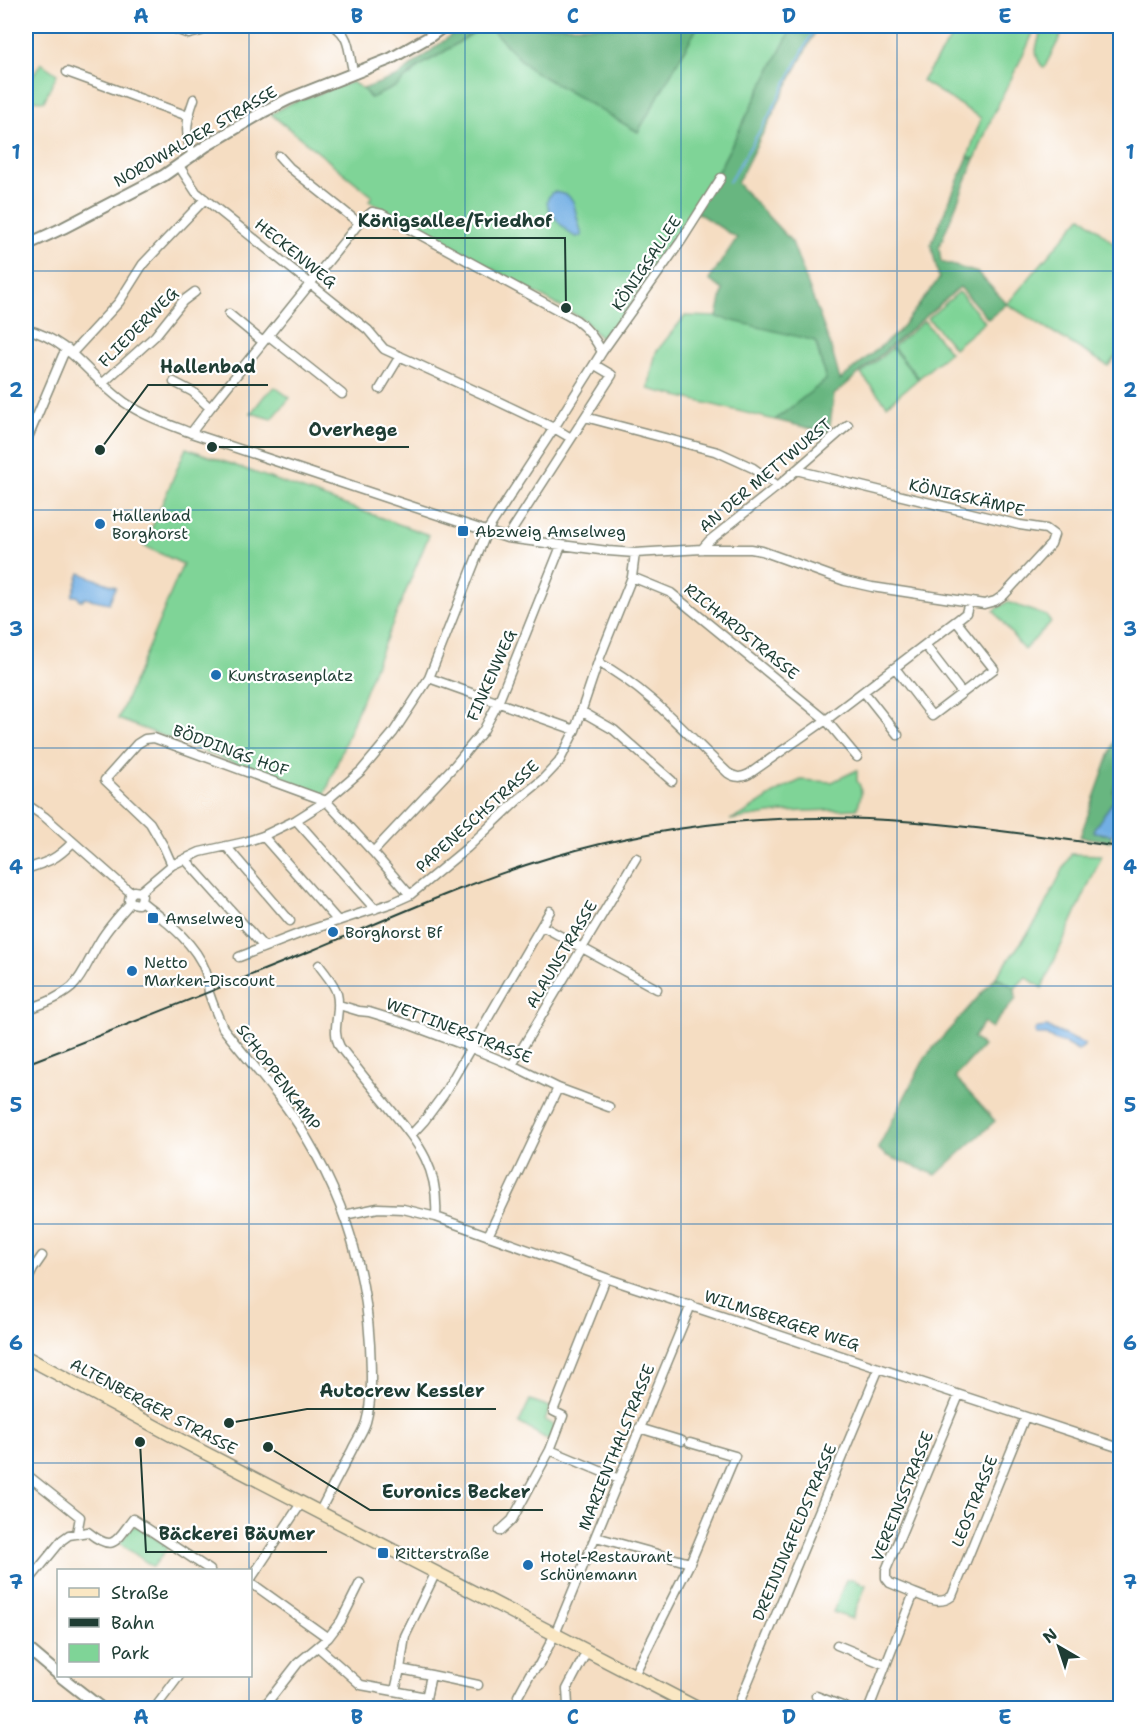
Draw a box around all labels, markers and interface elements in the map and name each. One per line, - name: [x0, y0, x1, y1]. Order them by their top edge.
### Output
- text: A: [133, 3, 149, 29]
- text: B: [351, 3, 363, 29]
- text: C: [567, 3, 579, 29]
- text: D: [782, 3, 796, 29]
- text: E: [998, 3, 1012, 29]
- street label: NORDWALDER STRASSE: [110, 81, 281, 192]
- text: 1: [11, 139, 21, 165]
- text: 1: [1125, 139, 1135, 165]
- callout: Königsallee/Friedhof: [346, 202, 565, 238]
- text: Königsallee/Friedhof: [358, 209, 553, 233]
- street label: KÖNIGSALLEE: [607, 212, 686, 315]
- street label: HECKENWEG: [250, 214, 341, 293]
- street label: FLIEDERWEG: [94, 283, 183, 372]
- callout: Hallenbad: [148, 349, 268, 385]
- text: Hallenbad: [160, 355, 256, 379]
- text: 2: [9, 377, 23, 403]
- text: 2: [1123, 377, 1137, 403]
- callout: Overhege: [296, 411, 409, 447]
- street label: AN DER METTWURST: [695, 414, 836, 537]
- text: Overhege: [309, 418, 398, 442]
- street label: KÖNIGSKÄMPE: [907, 474, 1027, 521]
- place label: Hallenbad Borghorst: [112, 505, 191, 544]
- marker: Hallenbad Borghorst: [93, 517, 107, 531]
- place label: Abzweig Amselweg: [475, 521, 626, 542]
- marker: Abzweig Amselweg: [456, 524, 470, 538]
- street label: RICHARDSTRASSE: [680, 579, 803, 684]
- text: 3: [9, 616, 23, 642]
- text: 3: [1123, 616, 1137, 642]
- street label: FINKENWEG: [462, 626, 521, 724]
- place label: Kunstrasenplatz: [228, 665, 354, 686]
- marker: Kunstrasenplatz: [209, 668, 223, 682]
- street label: BÖDDINGS HOF: [170, 720, 292, 781]
- street label: PAPENESCHSTRASSE: [411, 755, 543, 877]
- text: 4: [9, 854, 23, 880]
- text: 4: [1123, 854, 1137, 880]
- street label: ALAUNSTRASSE: [521, 896, 602, 1012]
- place label: Amselweg: [165, 908, 244, 929]
- marker: Amselweg: [146, 911, 160, 925]
- place label: Borghorst Bf: [345, 922, 443, 943]
- marker: Borghorst Bf: [326, 925, 340, 939]
- place label: Netto Marken-Discount: [144, 952, 275, 991]
- marker: Netto Marken-Discount: [125, 964, 139, 978]
- street label: WETTINERSTRASSE: [383, 993, 535, 1068]
- street label: SCHOPPENKAMP: [232, 1020, 325, 1135]
- text: 5: [10, 1092, 22, 1118]
- text: 5: [1124, 1092, 1136, 1118]
- street label: WILMSBERGER WEG: [701, 1285, 862, 1356]
- text: 6: [9, 1330, 23, 1356]
- text: 6: [1123, 1330, 1137, 1356]
- street label: ALTENBERGER STRASSE: [67, 1353, 241, 1459]
- street label: MARIENTHALSTRASSE: [573, 1361, 659, 1533]
- callout: Autocrew Kessler: [307, 1373, 496, 1409]
- text: Autocrew Kessler: [319, 1379, 485, 1403]
- street label: VEREINSSTRASSE: [867, 1428, 938, 1565]
- street label: DREININGFELDSTRASSE: [748, 1440, 841, 1624]
- street label: LEOSTRASSE: [947, 1452, 1002, 1550]
- callout: Euronics Becker: [370, 1474, 543, 1510]
- text: Euronics Becker: [382, 1480, 531, 1504]
- callout: Bäckerei Bäumer: [146, 1516, 327, 1552]
- text: Bäckerei Bäumer: [159, 1522, 316, 1546]
- place label: Ritterstraße: [395, 1543, 490, 1564]
- marker: Ritterstraße: [376, 1546, 390, 1560]
- place label: Hotel-Restaurant Schünemann: [540, 1546, 673, 1585]
- marker: Hotel-Restaurant Schünemann: [521, 1558, 535, 1572]
- text: 7: [9, 1569, 23, 1595]
- legend: [57, 1569, 252, 1677]
- text: 7: [1123, 1569, 1137, 1595]
- text: Straße: [111, 1581, 169, 1605]
- text: Bahn: [111, 1611, 155, 1635]
- north arrow: [1029, 1617, 1089, 1677]
- text: N: [1038, 1624, 1061, 1648]
- text: Park: [111, 1641, 150, 1665]
- text: A: [133, 1704, 149, 1730]
- text: B: [351, 1704, 363, 1730]
- text: C: [567, 1704, 579, 1730]
- text: D: [782, 1704, 796, 1730]
- text: E: [998, 1704, 1012, 1730]

